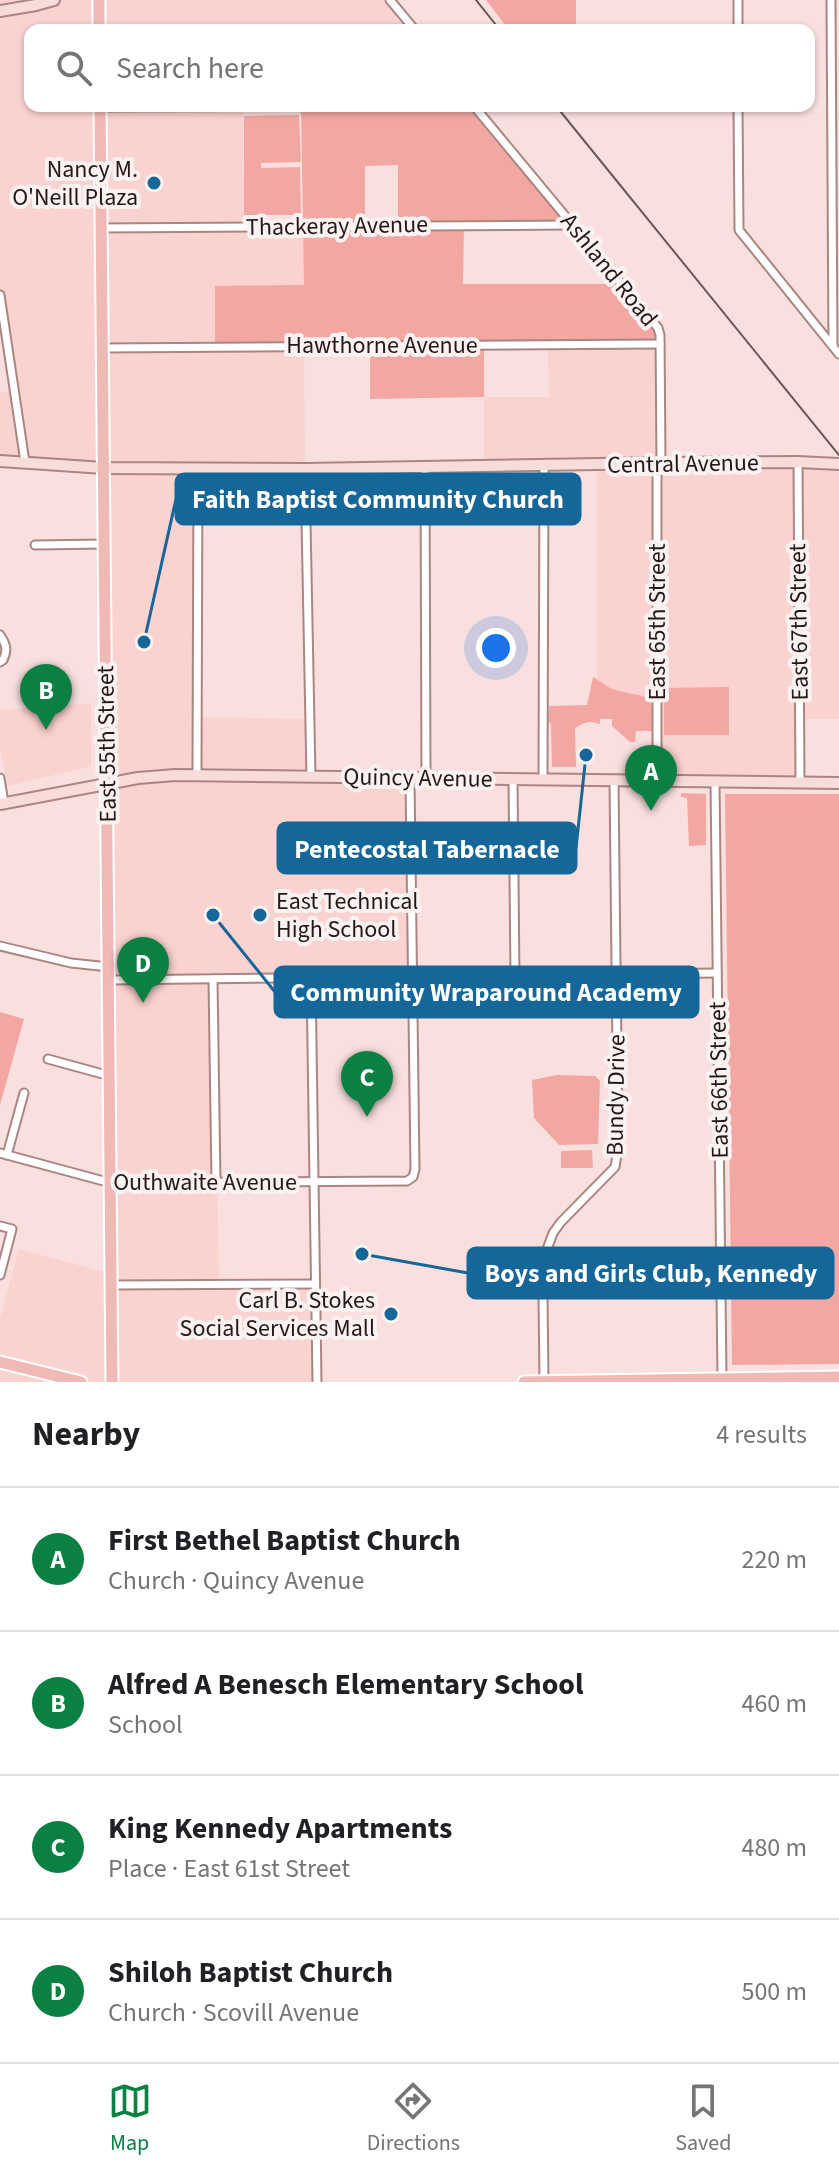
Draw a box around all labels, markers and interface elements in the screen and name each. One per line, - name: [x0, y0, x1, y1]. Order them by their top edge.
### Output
- search box: [24, 24, 815, 112]
- icon: search: [52, 46, 96, 90]
- text: Search here: [116, 47, 264, 90]
- place label: Nancy M. O'Neill Plaza: [12, 152, 138, 215]
- marker: Nancy M. O'Neill Plaza: [145, 174, 163, 192]
- street label: Ashland Road: [552, 205, 666, 335]
- street label: Thackeray Avenue: [246, 207, 428, 245]
- street label: Hawthorne Avenue: [286, 328, 478, 363]
- street label: Central Avenue: [607, 445, 759, 483]
- callout: Faith Baptist Community Church: [176, 474, 580, 524]
- text: Faith Baptist Community Church: [192, 481, 564, 518]
- street label: East 65th Street: [640, 543, 675, 701]
- street label: East 67th Street: [780, 543, 818, 701]
- your location: [476, 628, 516, 668]
- pin: B: [20, 664, 72, 730]
- street label: East 55th Street: [88, 665, 126, 823]
- pin: A: [625, 745, 677, 811]
- street label: Quincy Avenue: [343, 759, 493, 797]
- callout: Pentecostal Tabernacle: [278, 823, 576, 873]
- text: Pentecostal Tabernacle: [294, 831, 560, 868]
- place label: East Technical High School: [276, 884, 418, 947]
- marker: East Technical High School: [251, 906, 269, 924]
- pin: D: [117, 937, 169, 1003]
- callout: Community Wraparound Academy: [275, 967, 698, 1017]
- text: Community Wraparound Academy: [290, 974, 682, 1011]
- street label: East 66th Street: [700, 1001, 738, 1159]
- street label: Bundy Drive: [597, 1034, 635, 1156]
- pin: C: [341, 1051, 393, 1117]
- street label: Outhwaite Avenue: [113, 1165, 297, 1200]
- callout: Boys and Girls Club, Kennedy: [468, 1248, 833, 1298]
- text: Boys and Girls Club, Kennedy: [485, 1255, 818, 1292]
- place label: Carl B. Stokes Social Services Mall: [180, 1283, 375, 1346]
- marker: Carl B. Stokes Social Services Mall: [382, 1305, 400, 1323]
- text: Nearby: [32, 1410, 140, 1459]
- text: 4 results: [716, 1416, 807, 1453]
- text: First Bethel Baptist Church: [108, 1519, 461, 1562]
- text: A: [51, 1541, 65, 1578]
- text: 220 m: [741, 1541, 807, 1578]
- text: Church · Quincy Avenue: [108, 1562, 364, 1599]
- text: Alfred A Benesch Elementary School: [108, 1663, 584, 1706]
- text: B: [50, 1685, 66, 1722]
- text: 460 m: [741, 1685, 807, 1722]
- text: School: [108, 1706, 183, 1743]
- text: King Kennedy Apartments: [108, 1807, 452, 1850]
- text: C: [50, 1829, 66, 1866]
- text: 480 m: [741, 1829, 807, 1866]
- text: Place · East 61st Street: [108, 1850, 350, 1887]
- text: Shiloh Baptist Church: [108, 1951, 393, 1994]
- text: D: [50, 1973, 66, 2010]
- text: 500 m: [741, 1973, 807, 2010]
- text: Church · Scovill Avenue: [108, 1994, 359, 2031]
- tab: Map: [108, 2079, 152, 2159]
- tab: Directions: [367, 2079, 460, 2159]
- tab: Saved: [675, 2079, 731, 2159]

